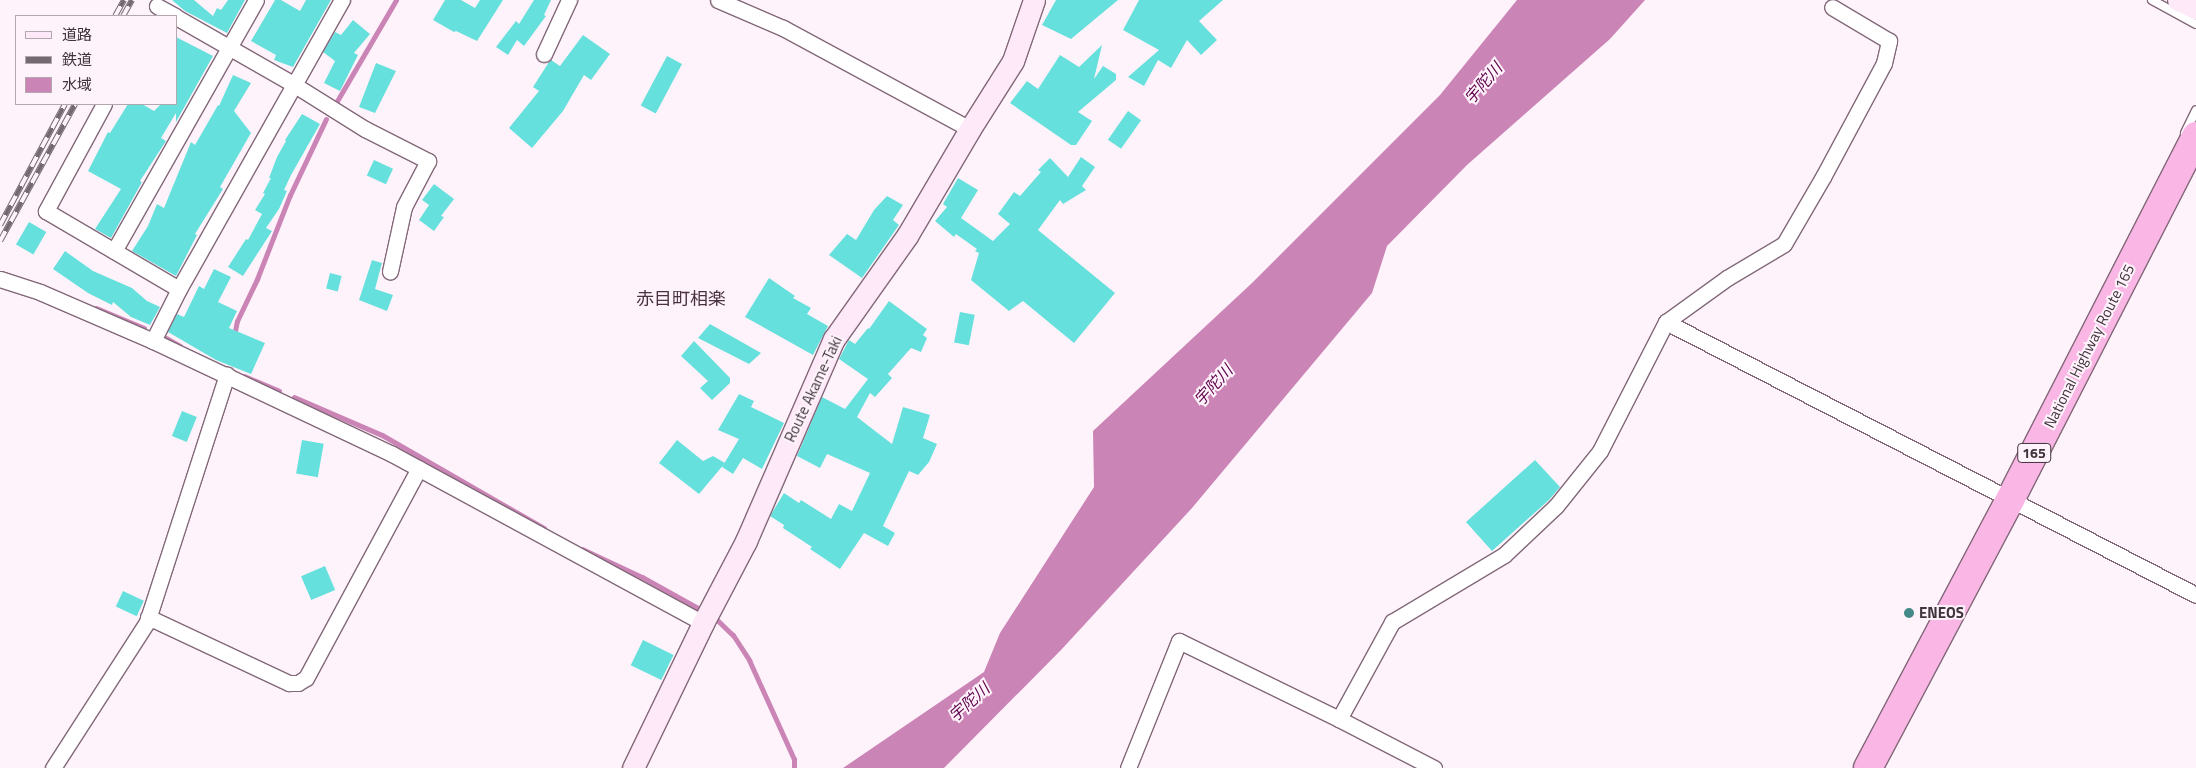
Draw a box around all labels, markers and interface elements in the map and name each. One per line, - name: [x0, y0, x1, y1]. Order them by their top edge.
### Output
- legend: [15, 15, 178, 105]
- text: 道路: [62, 23, 92, 46]
- text: 鉄道: [62, 48, 92, 71]
- water label: 宇陀川: [1460, 59, 1506, 107]
- text: 水域: [62, 73, 92, 96]
- street label: National Highway Route 165: [2040, 261, 2138, 431]
- district label: 赤目町相楽: [636, 288, 726, 310]
- street label: Route Akame-Taki: [781, 333, 845, 445]
- water label: 宇陀川: [1190, 361, 1236, 409]
- road number: 165: [2016, 442, 2052, 464]
- place label: ENEOS: [1919, 604, 1964, 622]
- marker: ENEOS: [1903, 607, 1915, 619]
- water label: 宇陀川: [945, 679, 993, 725]

